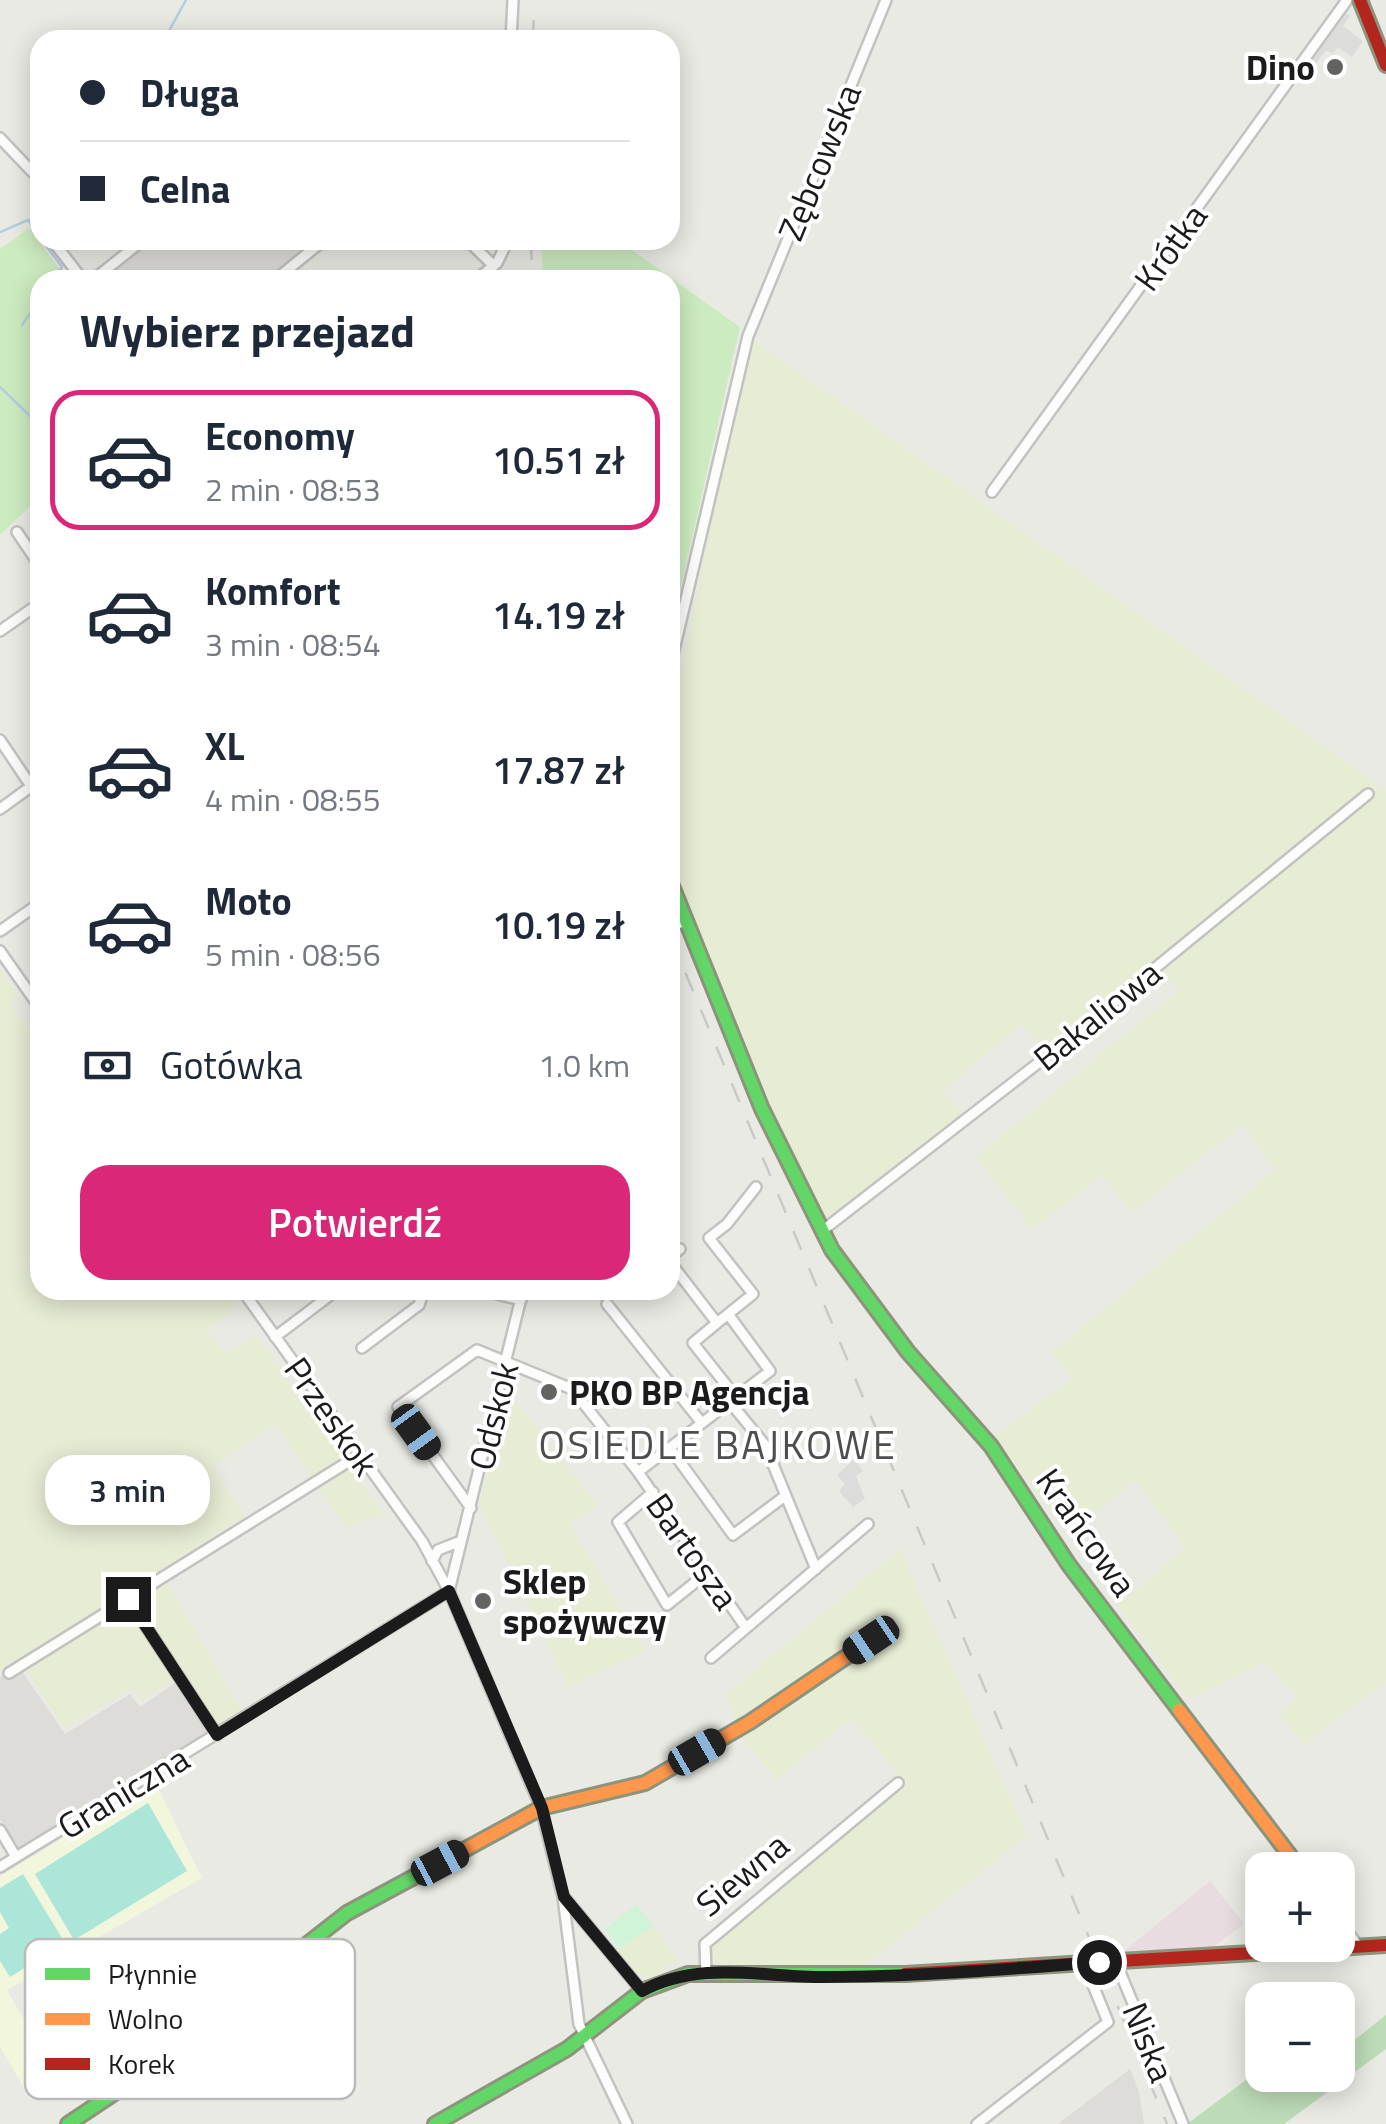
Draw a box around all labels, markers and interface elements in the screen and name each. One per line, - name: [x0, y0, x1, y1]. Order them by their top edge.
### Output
- place label: Dino: [1246, 40, 1315, 94]
- marker: Dino: [1324, 56, 1346, 78]
- text: Długa: [140, 64, 239, 122]
- street label: Zębcowska: [763, 75, 875, 249]
- text: Celna: [140, 160, 230, 218]
- street label: Krótka: [1120, 192, 1220, 302]
- text: Wybierz przejazd: [80, 296, 415, 364]
- text: Economy: [205, 407, 355, 465]
- icon: car: [85, 415, 175, 505]
- text: 10.51 zł: [492, 431, 625, 489]
- text: 2 min · 08:53: [205, 465, 381, 513]
- text: Komfort: [205, 562, 341, 620]
- icon: car: [85, 570, 175, 660]
- text: 14.19 zł: [492, 586, 625, 644]
- text: 3 min · 08:54: [205, 620, 381, 668]
- text: XL: [205, 717, 245, 775]
- icon: car: [85, 725, 175, 815]
- text: 17.87 zł: [492, 741, 625, 799]
- text: 4 min · 08:55: [205, 775, 381, 823]
- text: Moto: [205, 872, 292, 930]
- icon: car: [85, 880, 175, 970]
- text: 10.19 zł: [492, 896, 625, 954]
- text: 5 min · 08:56: [205, 930, 381, 978]
- street label: Bakaliowa: [1021, 946, 1173, 1084]
- text: Gotówka: [160, 1036, 303, 1094]
- icon: cash: [80, 1038, 135, 1093]
- text: 1.0 km: [538, 1041, 630, 1089]
- button: Potwierdź: [80, 1165, 630, 1280]
- street label: Przeskok: [271, 1346, 393, 1487]
- street label: Odskok: [454, 1356, 532, 1476]
- place label: PKO BP Agencja: [569, 1365, 810, 1419]
- marker: PKO BP Agencja: [538, 1381, 560, 1403]
- car: [386, 1399, 446, 1465]
- district label: OSIEDLE BAJKOWE: [539, 1414, 897, 1475]
- callout: 3 min: [46, 1454, 210, 1524]
- street label: Krańcowa: [1023, 1457, 1151, 1607]
- text: 3 min: [89, 1466, 166, 1514]
- street label: Bartosza: [633, 1482, 753, 1620]
- place label: Sklep spożywczy: [503, 1554, 667, 1648]
- route end: [106, 1577, 151, 1622]
- marker: Sklep spożywczy: [472, 1590, 494, 1612]
- car: [838, 1611, 904, 1669]
- car: [664, 1724, 730, 1780]
- street label: Graniczna: [47, 1731, 199, 1853]
- street label: Siewna: [684, 1819, 800, 1929]
- car: [406, 1836, 474, 1890]
- map controls: [1245, 1852, 1355, 2092]
- button: +: [1245, 1852, 1355, 1962]
- legend: [25, 1939, 355, 2099]
- route start: [1077, 1940, 1122, 1985]
- text: Płynnie: [108, 1952, 197, 1995]
- button: −: [1245, 1982, 1355, 2092]
- street label: Niska: [1109, 1994, 1189, 2090]
- text: Wolno: [108, 1997, 183, 2040]
- text: Korek: [108, 2042, 175, 2085]

